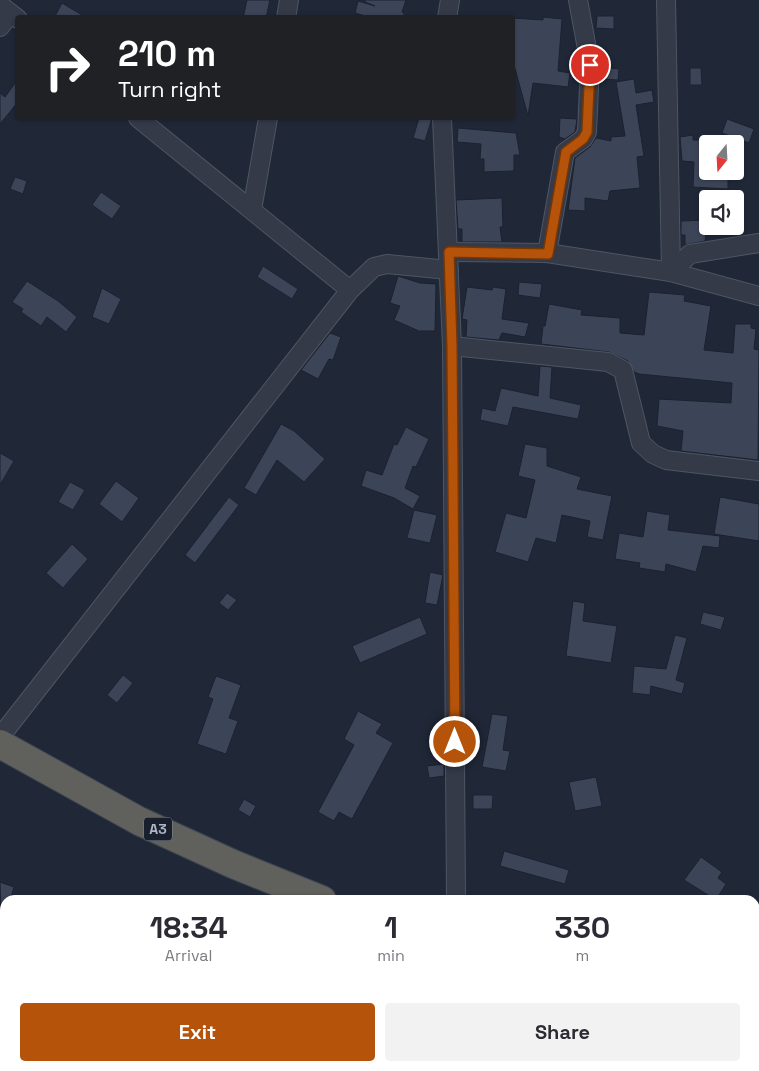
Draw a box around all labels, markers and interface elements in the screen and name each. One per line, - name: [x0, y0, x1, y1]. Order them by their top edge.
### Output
- text: 210 m: [118, 32, 216, 76]
- icon: right: [35, 35, 100, 100]
- pin: [569, 44, 611, 86]
- icon: arrive: [576, 51, 604, 79]
- text: Turn right: [118, 75, 221, 103]
- north arrow: [699, 135, 744, 180]
- map controls: [699, 135, 744, 235]
- button: sound: [699, 190, 744, 235]
- position arrow: [428, 715, 480, 767]
- road number: A3: [144, 818, 172, 841]
- text: 18:34: [150, 908, 228, 947]
- text: 1: [384, 908, 398, 947]
- text: 330: [554, 908, 610, 947]
- text: Arrival: [165, 945, 212, 966]
- text: min: [377, 945, 405, 966]
- text: m: [575, 945, 589, 966]
- button: Exit: [20, 1003, 375, 1061]
- button: Share: [385, 1003, 740, 1061]

